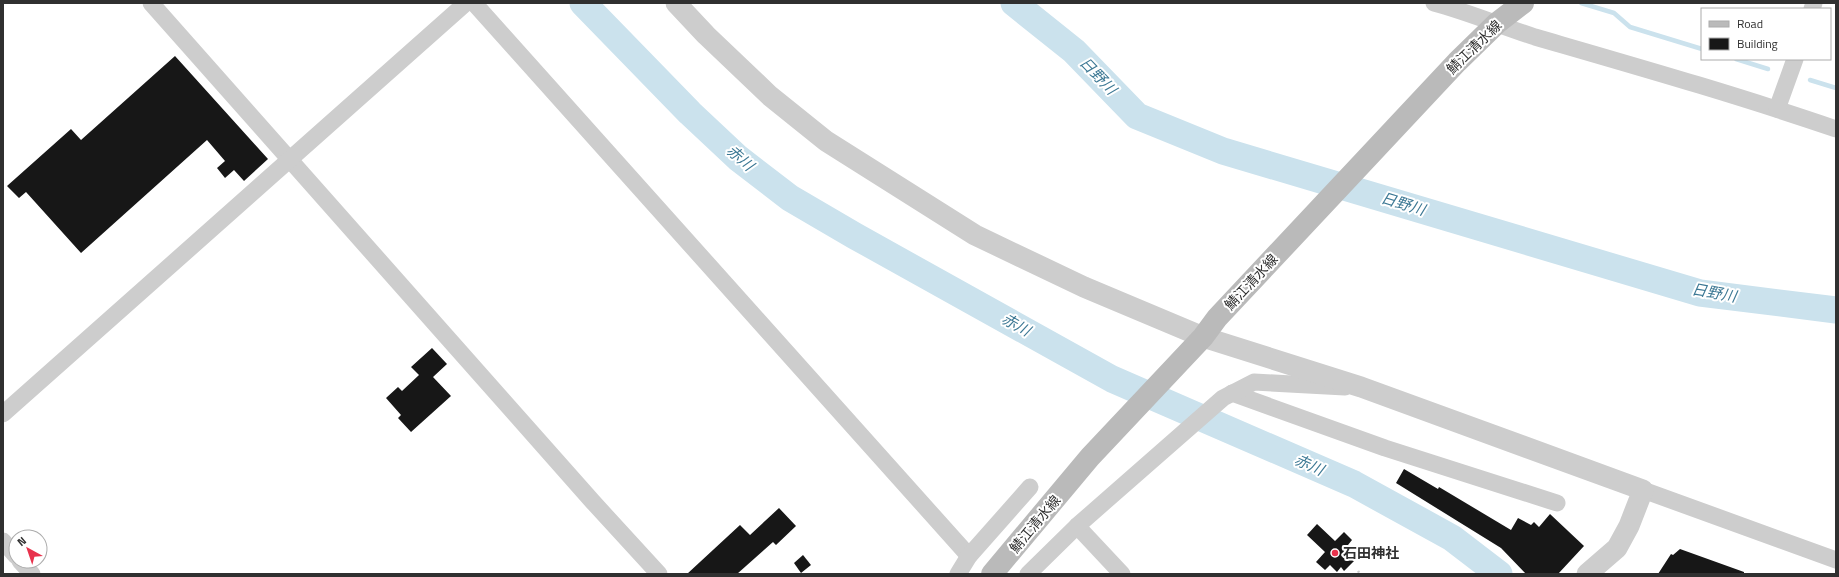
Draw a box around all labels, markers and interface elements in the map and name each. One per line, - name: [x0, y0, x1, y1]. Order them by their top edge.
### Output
- legend: [1701, 8, 1831, 60]
- text: Road: [1737, 14, 1763, 33]
- street label: 鯖江清水線: [1441, 15, 1506, 79]
- text: Building: [1737, 34, 1778, 53]
- water label: 日野川: [1074, 51, 1124, 101]
- water label: 赤川: [721, 139, 761, 177]
- water label: 日野川: [1378, 186, 1430, 222]
- street label: 鯖江清水線: [1219, 249, 1282, 314]
- water label: 日野川: [1690, 277, 1740, 308]
- water label: 赤川: [998, 307, 1037, 343]
- water label: 赤川: [1291, 448, 1329, 482]
- street label: 鯖江清水線: [1004, 490, 1065, 557]
- north arrow: [8, 529, 48, 569]
- text: N: [14, 533, 30, 550]
- place label: 石田神社: [1343, 542, 1399, 563]
- marker: 石田神社: [1330, 548, 1340, 558]

